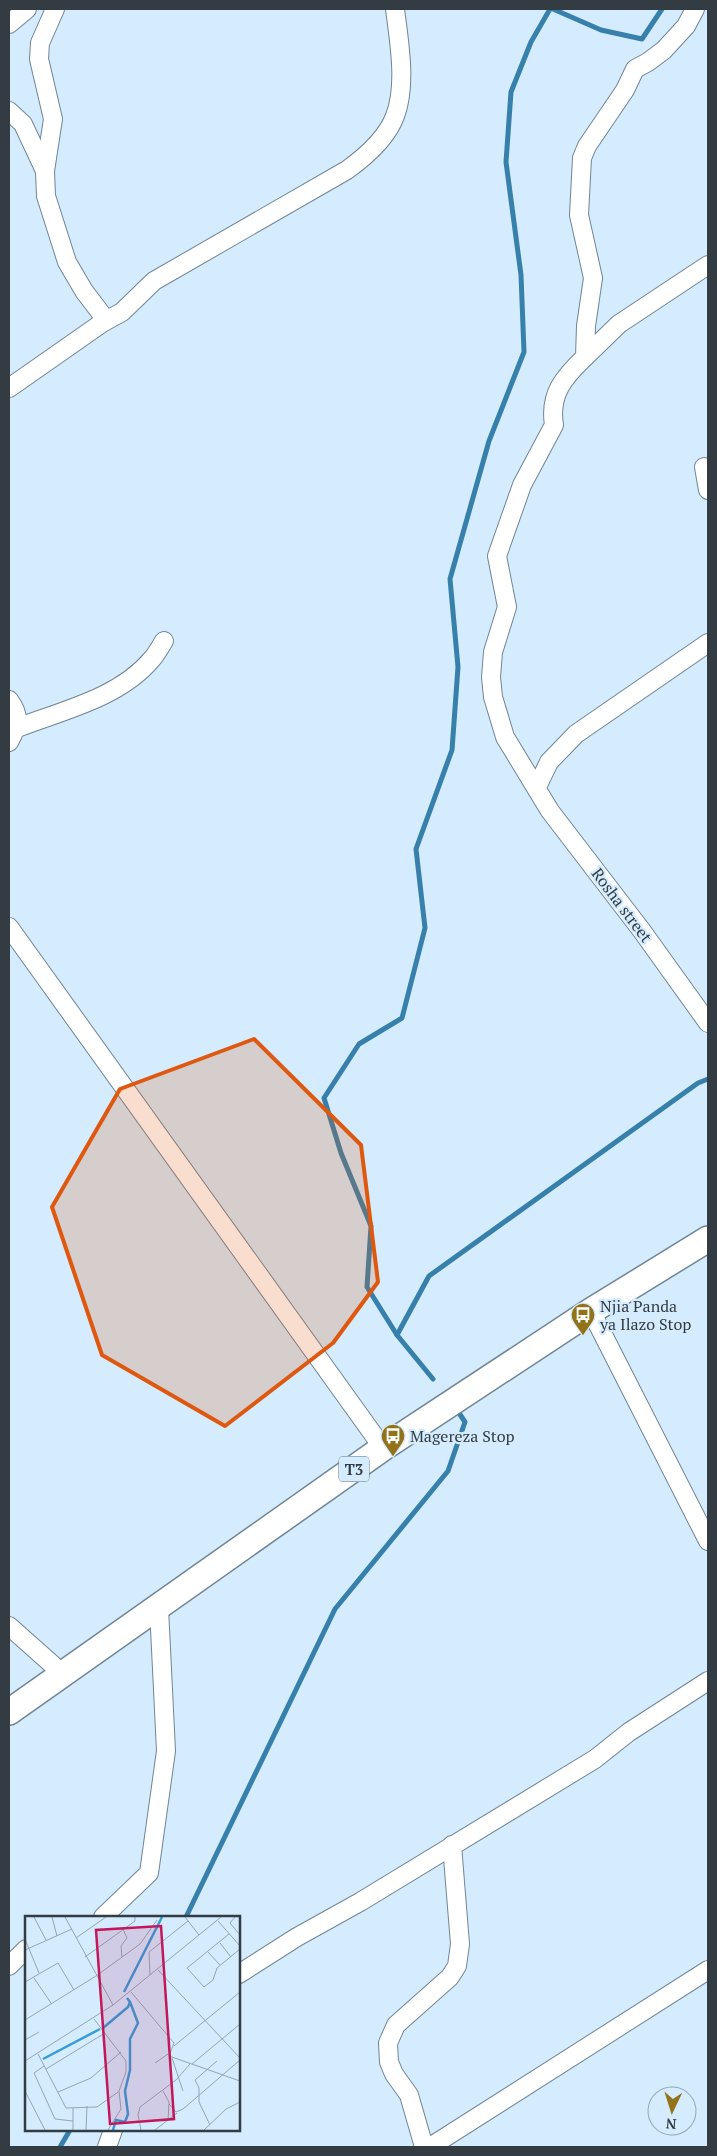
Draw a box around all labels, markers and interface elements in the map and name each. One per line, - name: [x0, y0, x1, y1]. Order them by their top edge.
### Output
- street label: Rosha street: [587, 863, 657, 947]
- place label: Njia Panda ya Ilazo Stop: [599, 1295, 691, 1335]
- bus stop icon: Njia Panda ya Ilazo Stop: [570, 1302, 596, 1336]
- bus stop icon: Magereza Stop: [380, 1423, 406, 1457]
- place label: Magereza Stop: [410, 1425, 515, 1447]
- road number: T3: [339, 1456, 369, 1482]
- inset map: [25, 1916, 240, 2131]
- north arrow: [647, 2086, 697, 2136]
- text: N: [665, 2115, 677, 2134]

